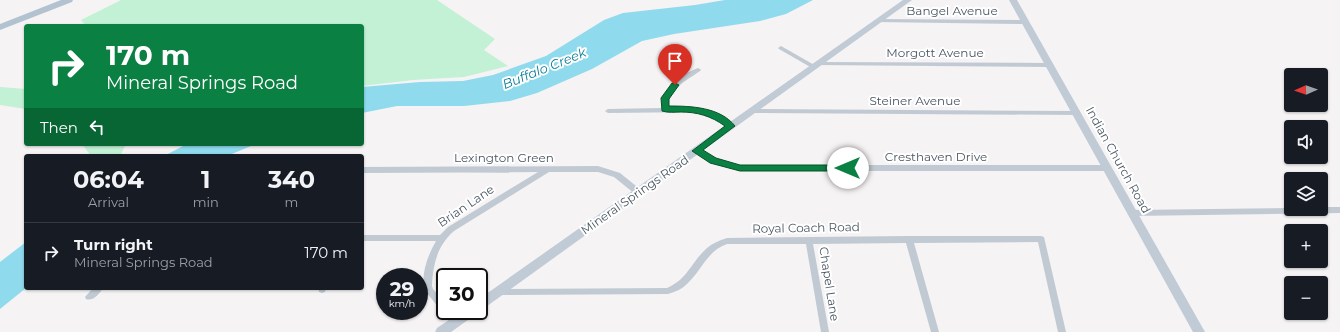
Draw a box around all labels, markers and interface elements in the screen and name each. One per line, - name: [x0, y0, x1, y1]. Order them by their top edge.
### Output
- street label: Bangel Avenue: [906, 3, 998, 18]
- text: 170 m: [106, 38, 190, 72]
- icon: right: [40, 40, 92, 92]
- water label: Buffalo Creek: [500, 43, 589, 92]
- pin: [658, 44, 692, 85]
- street label: Morgott Avenue: [886, 45, 984, 60]
- icon: arrive: [664, 50, 686, 72]
- north arrow: [1284, 68, 1328, 112]
- map controls: [1284, 68, 1328, 320]
- text: Mineral Springs Road: [106, 72, 298, 94]
- street label: Steiner Avenue: [869, 93, 961, 108]
- street label: Indian Church Road: [1083, 104, 1154, 216]
- icon: left: [86, 116, 108, 138]
- text: Then: [40, 118, 78, 137]
- button: sound: [1284, 120, 1328, 164]
- position arrow: [827, 147, 869, 189]
- street label: Cresthaven Drive: [885, 149, 987, 164]
- street label: Lexington Green: [454, 150, 554, 165]
- street label: Mineral Springs Road: [578, 152, 691, 237]
- text: 06:04: [73, 165, 144, 194]
- text: 1: [201, 165, 211, 194]
- text: 340: [268, 165, 315, 194]
- button: layers: [1284, 172, 1328, 216]
- street label: Brian Lane: [435, 181, 497, 230]
- text: Arrival: [88, 194, 129, 210]
- text: min: [193, 194, 219, 210]
- text: m: [285, 194, 298, 210]
- street label: Royal Coach Road: [752, 219, 860, 236]
- button: +: [1284, 224, 1328, 268]
- text: Turn right: [74, 235, 153, 254]
- icon: right: [40, 242, 62, 264]
- text: 170 m: [304, 243, 348, 262]
- street label: Chapel Lane: [816, 246, 843, 322]
- text: Mineral Springs Road: [74, 254, 213, 270]
- speed limit sign: 30: [436, 268, 488, 320]
- button: −: [1284, 276, 1328, 320]
- text: 29: [390, 277, 414, 301]
- text: km/h: [389, 297, 415, 310]

